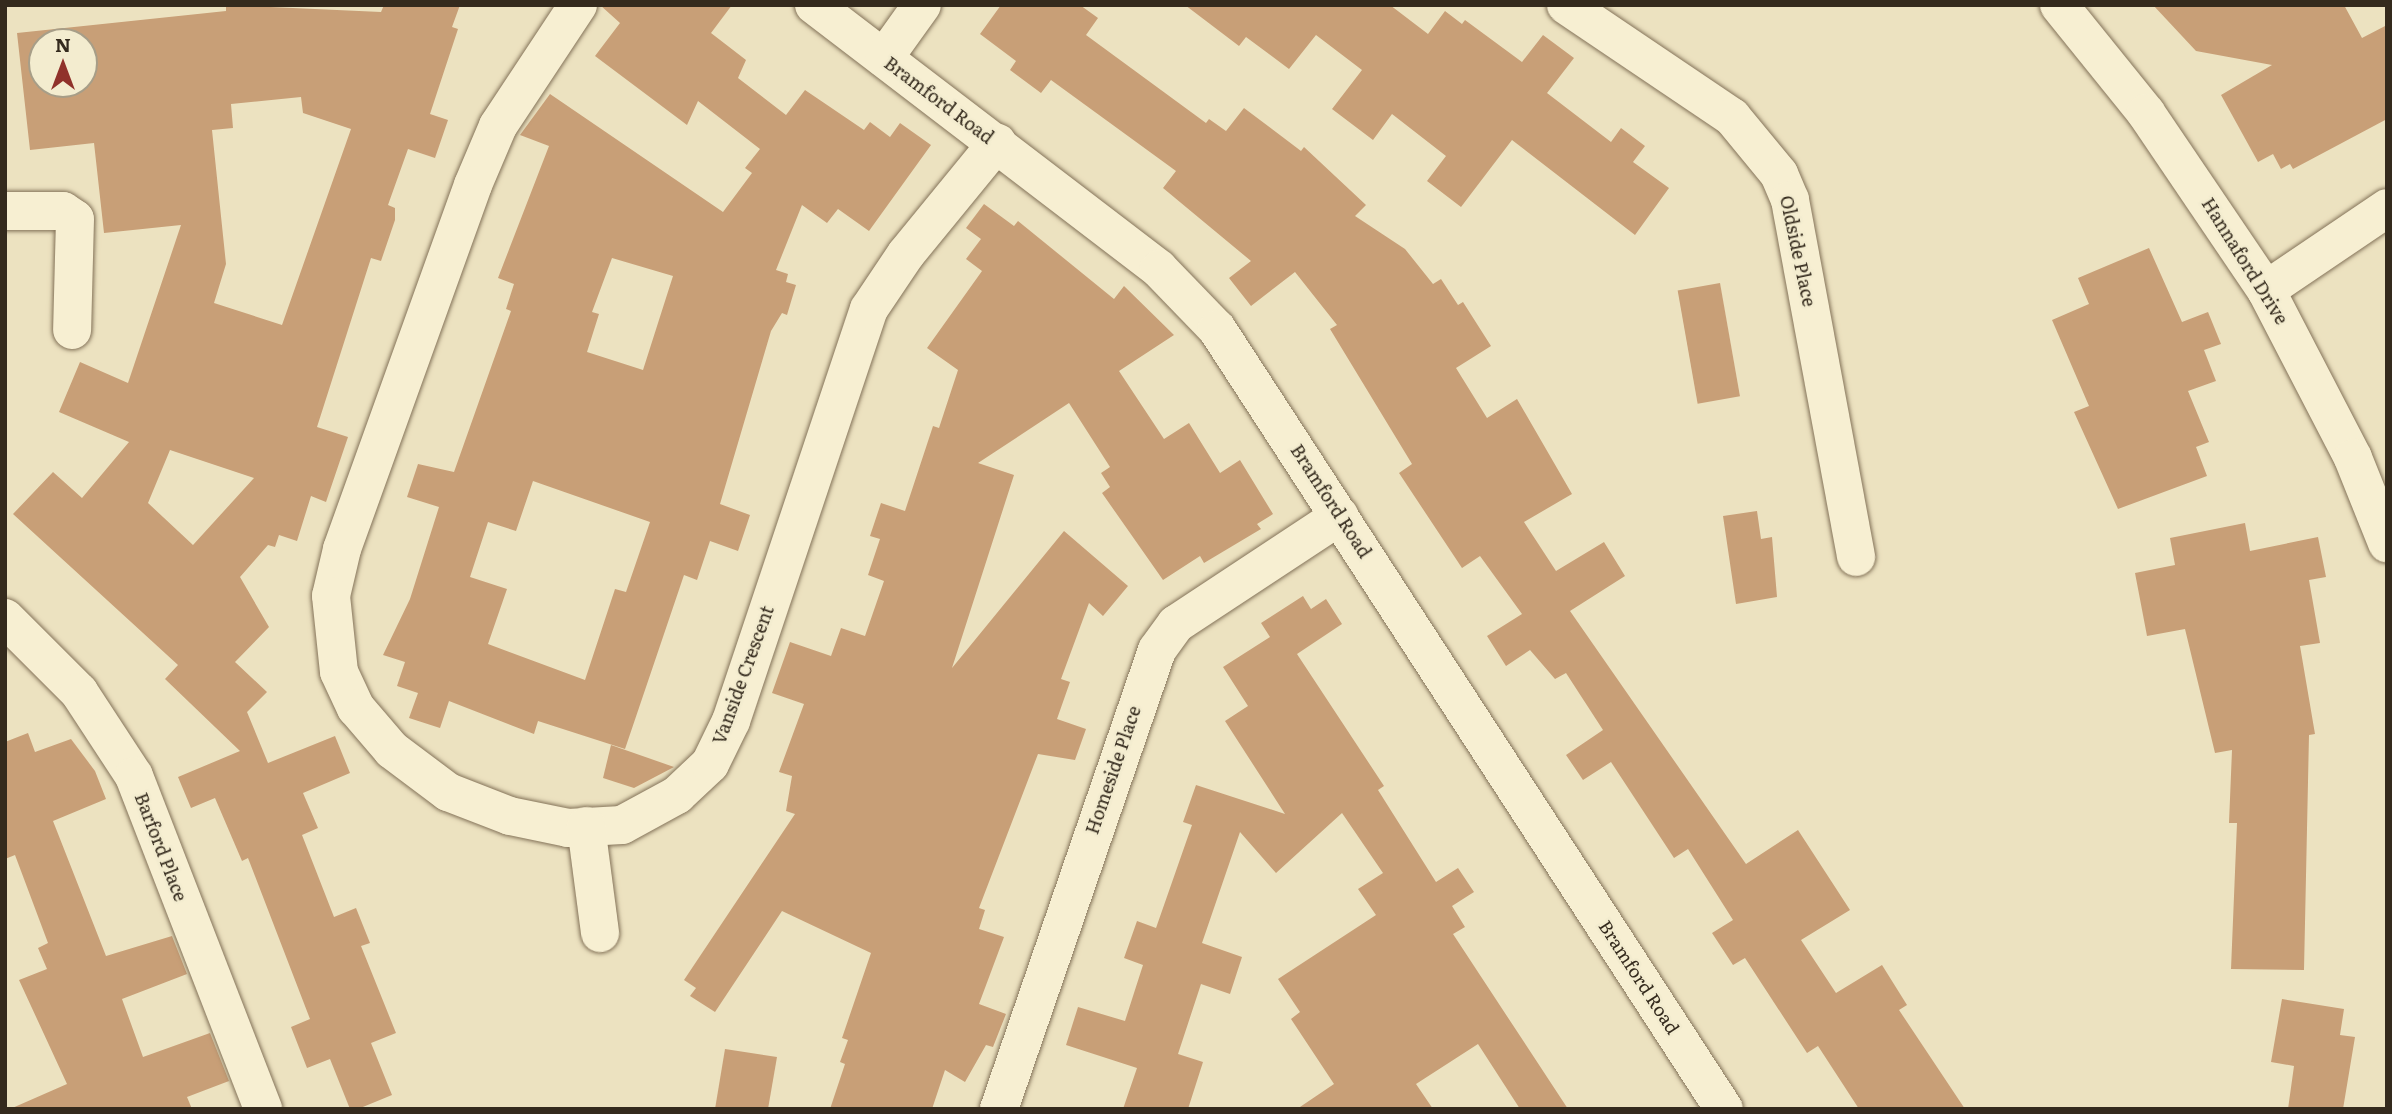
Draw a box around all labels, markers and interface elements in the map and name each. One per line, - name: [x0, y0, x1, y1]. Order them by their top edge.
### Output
- north arrow: [28, 28, 98, 98]
- text: N: [55, 30, 71, 58]
- street label: Bramford Road: [880, 52, 998, 148]
- street label: Oldside Place: [1776, 194, 1820, 308]
- street label: Hannaford Drive: [2197, 194, 2293, 328]
- street label: Bramford Road: [1286, 440, 1376, 562]
- street label: Vanside Crescent: [708, 603, 778, 747]
- street label: Homeside Place: [1081, 703, 1145, 837]
- street label: Barford Place: [130, 790, 192, 904]
- street label: Bramford Road: [1594, 916, 1684, 1038]

